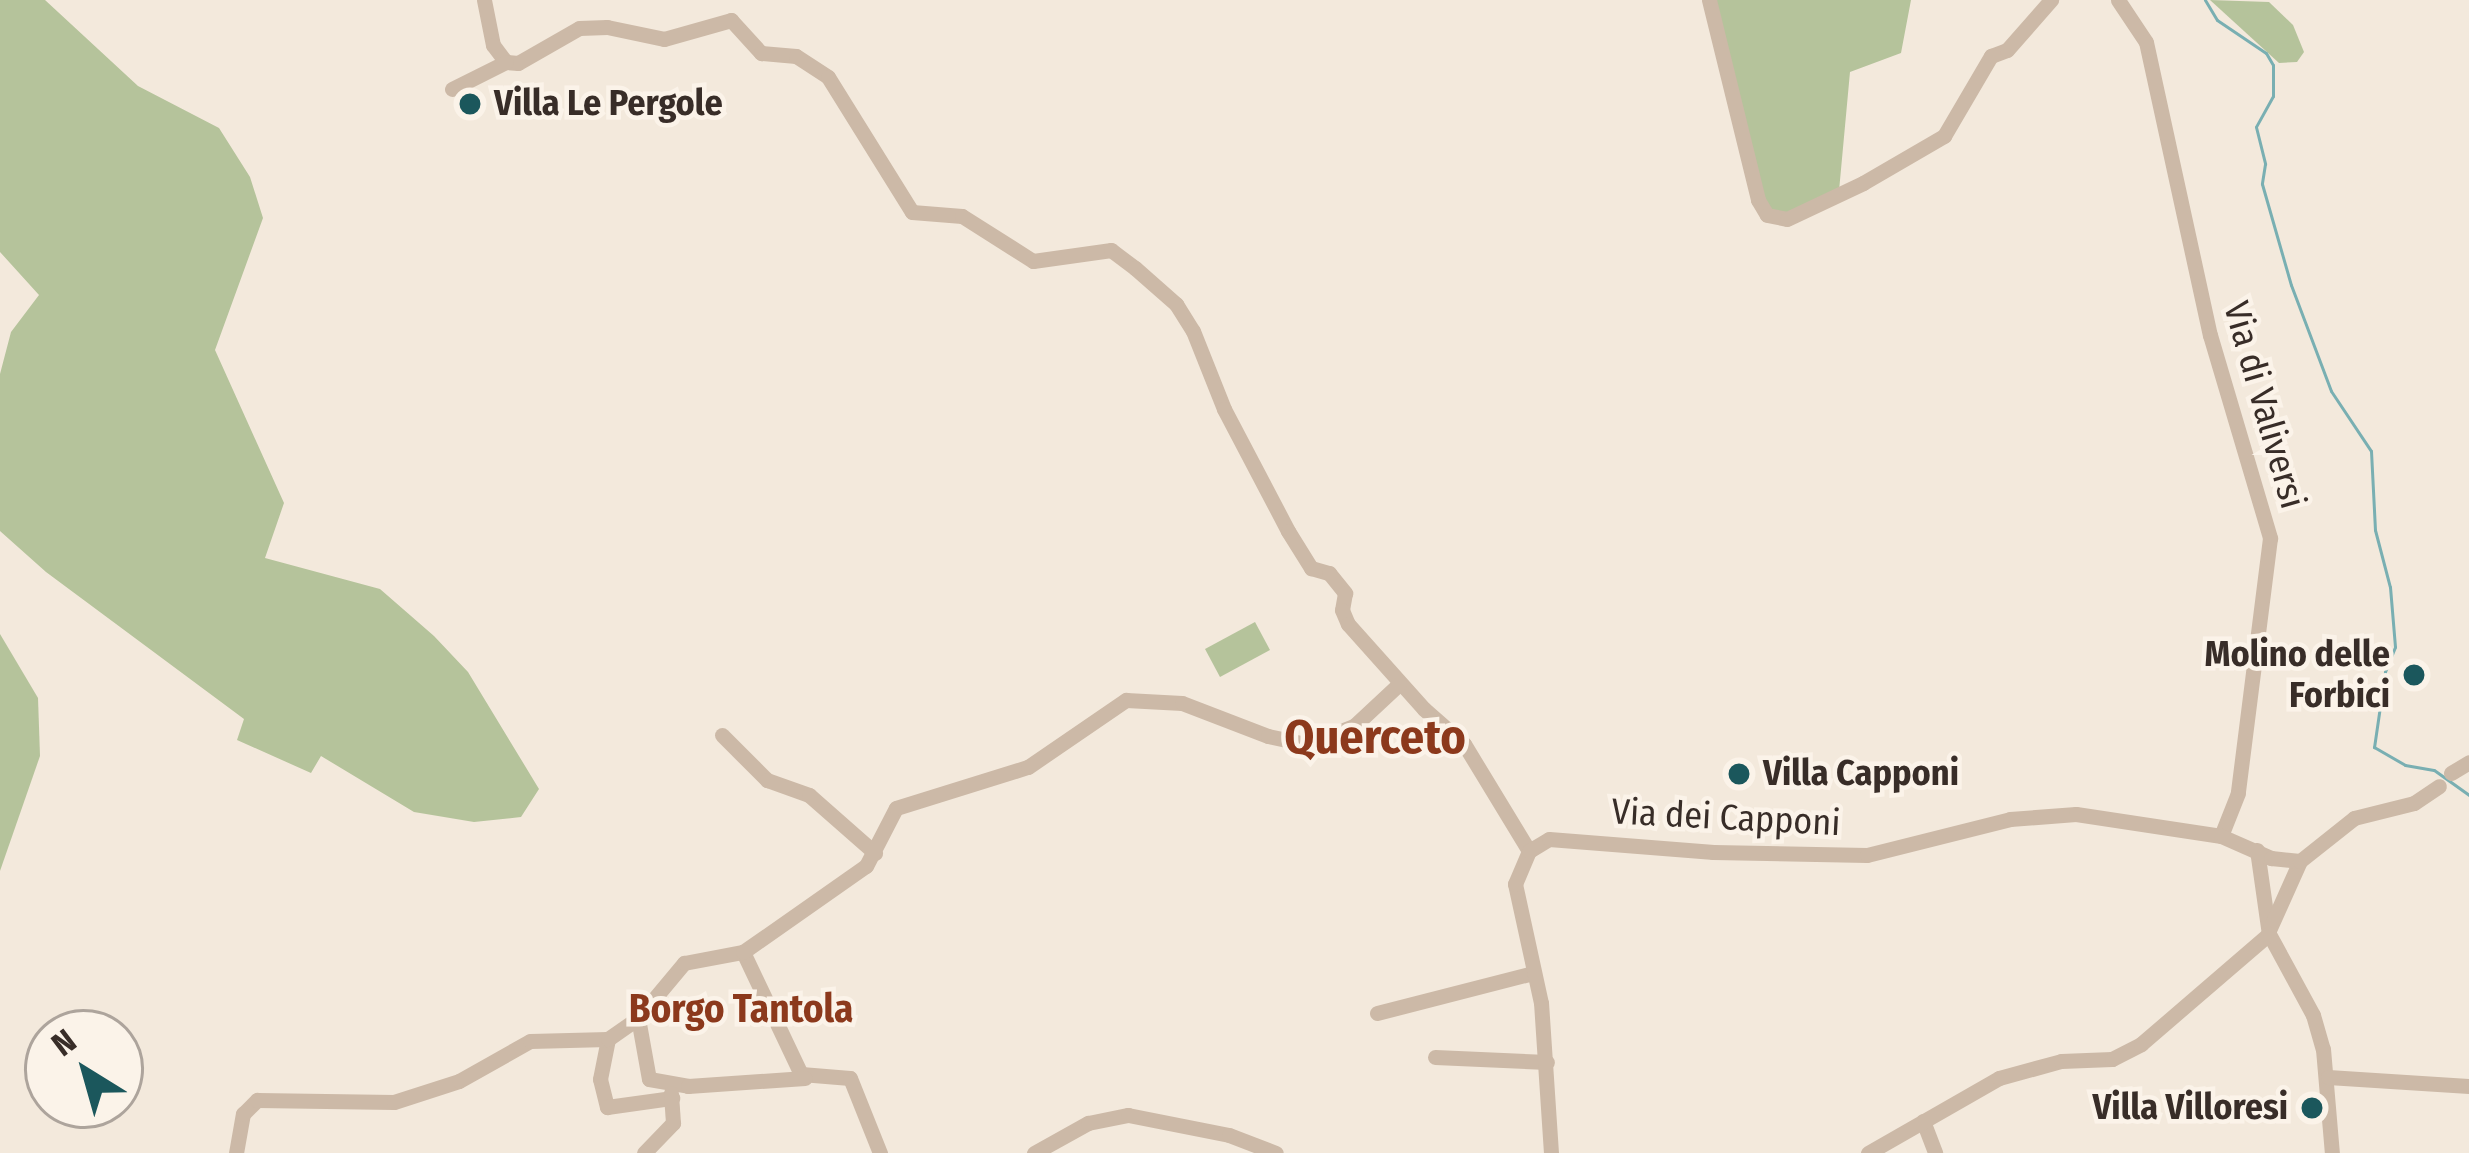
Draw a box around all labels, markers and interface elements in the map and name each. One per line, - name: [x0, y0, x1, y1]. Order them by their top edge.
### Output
- place label: Villa Le Pergole: [494, 82, 723, 126]
- marker: Villa Le Pergole: [457, 91, 483, 117]
- street label: Via di Valiversi: [2214, 297, 2314, 513]
- place label: Molino delle Forbici: [2205, 632, 2390, 717]
- marker: Molino delle Forbici: [2401, 662, 2427, 688]
- district label: Querceto: [1284, 709, 1466, 767]
- place label: Villa Capponi: [1763, 752, 1959, 796]
- marker: Villa Capponi: [1726, 761, 1752, 787]
- street label: Via dei Capponi: [1611, 790, 1841, 846]
- district label: Borgo Tantola: [629, 986, 853, 1032]
- north arrow: [24, 1009, 144, 1129]
- text: N: [44, 1021, 84, 1065]
- place label: Villa Villoresi: [2092, 1086, 2288, 1130]
- marker: Villa Villoresi: [2299, 1095, 2325, 1121]

